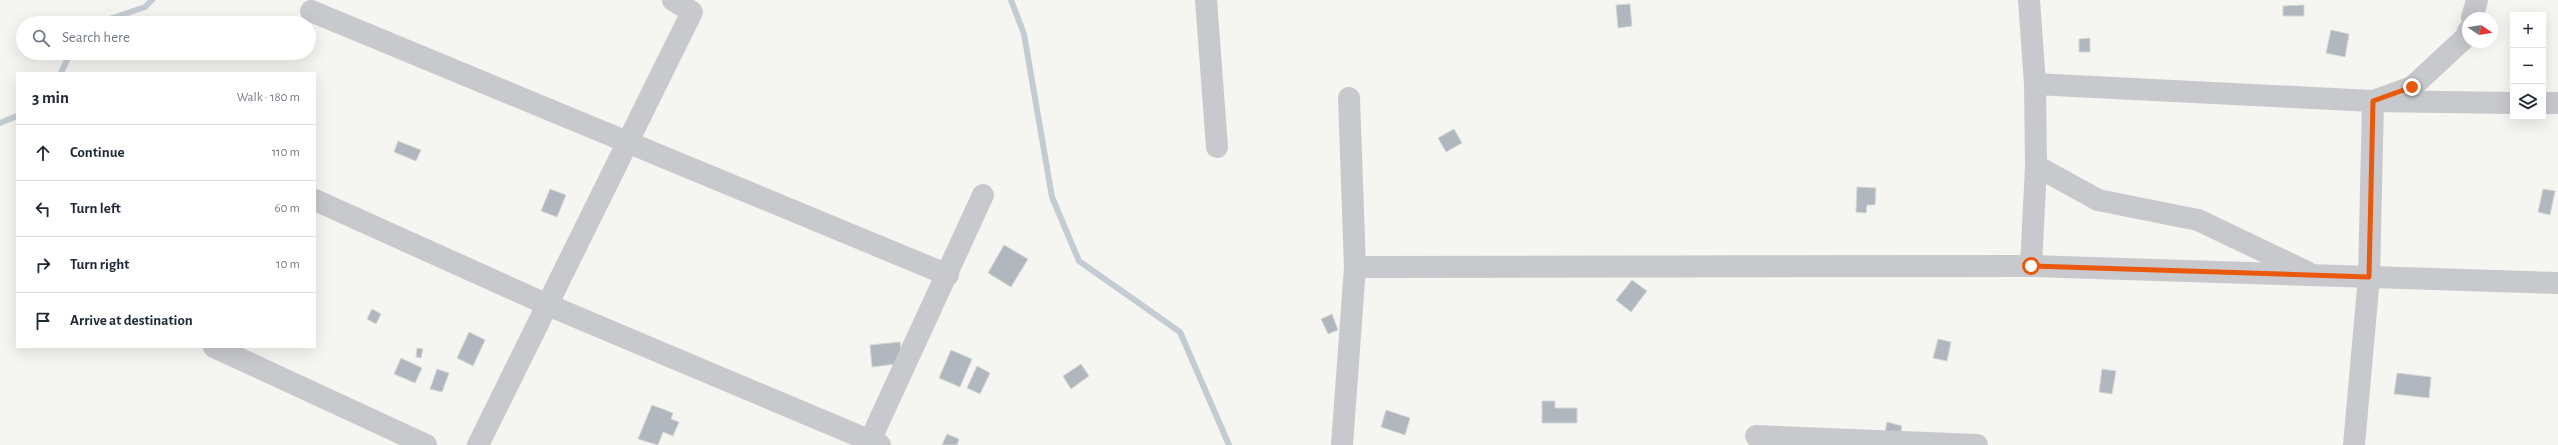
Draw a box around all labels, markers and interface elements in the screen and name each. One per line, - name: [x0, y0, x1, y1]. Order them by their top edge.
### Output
- north arrow: [2462, 12, 2498, 48]
- map controls: [2510, 12, 2546, 120]
- button: +: [2510, 12, 2546, 48]
- search box: [16, 16, 316, 60]
- icon: search: [30, 27, 52, 49]
- text: Search here: [62, 30, 130, 45]
- button: −: [2510, 48, 2546, 84]
- route end: [2403, 78, 2421, 96]
- button: layers: [2510, 84, 2546, 120]
- text: 3 min: [32, 89, 69, 106]
- text: Walk · 180 m: [237, 91, 300, 104]
- icon: ahead: [32, 142, 54, 164]
- text: Continue: [70, 145, 125, 160]
- text: 110 m: [272, 146, 300, 159]
- icon: left: [32, 198, 54, 220]
- text: Turn left: [70, 201, 121, 216]
- text: 60 m: [274, 202, 300, 215]
- icon: right: [32, 254, 54, 276]
- text: Turn right: [70, 257, 129, 272]
- route start: [2022, 257, 2040, 275]
- text: 10 m: [276, 258, 300, 271]
- icon: arrive: [32, 310, 54, 332]
- text: Arrive at destination: [70, 313, 193, 328]

